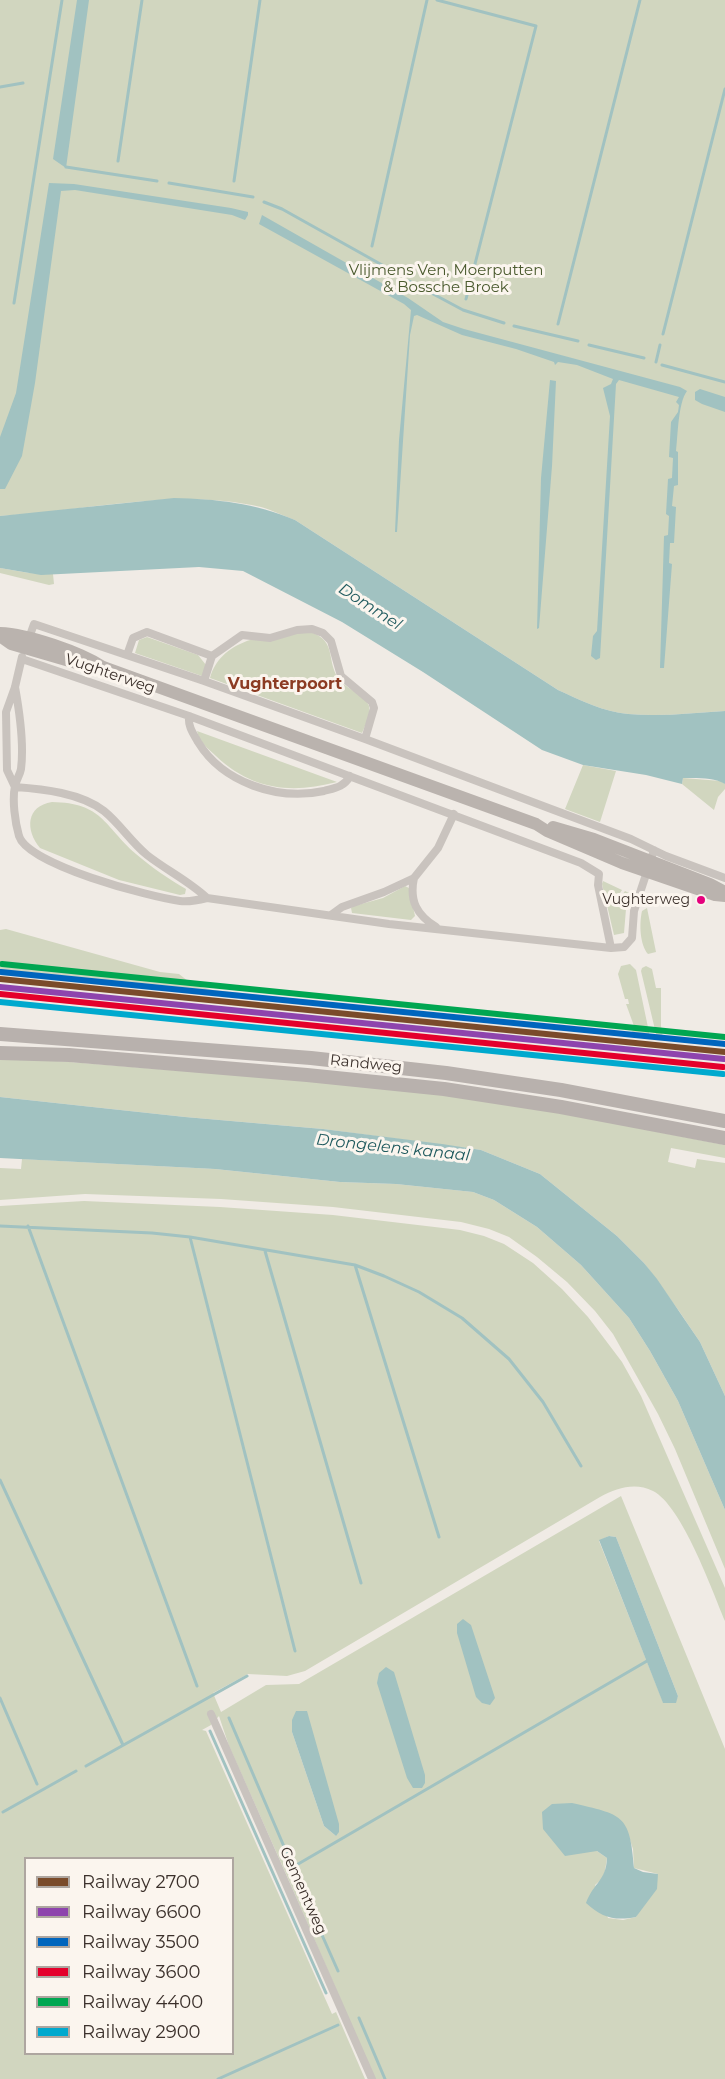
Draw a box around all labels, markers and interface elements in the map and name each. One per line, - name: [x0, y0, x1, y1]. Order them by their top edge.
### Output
- park label: Vlijmens Ven, Moerputten & Bossche Broek: [349, 262, 543, 297]
- water label: Dommel: [335, 580, 405, 634]
- street label: Vughterweg: [63, 650, 157, 698]
- district label: Vughterpoort: [228, 674, 342, 694]
- place label: Vughterweg: [602, 892, 690, 908]
- marker: Vughterweg: [695, 894, 707, 906]
- street label: Randweg: [329, 1051, 403, 1077]
- water label: Drongelens kanaal: [315, 1130, 471, 1166]
- street label: Gementweg: [276, 1844, 330, 1938]
- legend: [24, 1857, 234, 2055]
- text: Railway 2700: [82, 1871, 200, 1893]
- text: Railway 6600: [82, 1901, 201, 1923]
- text: Railway 3500: [82, 1931, 199, 1953]
- text: Railway 3600: [82, 1961, 200, 1983]
- text: Railway 4400: [82, 1991, 203, 2013]
- text: Railway 2900: [82, 2021, 200, 2043]

